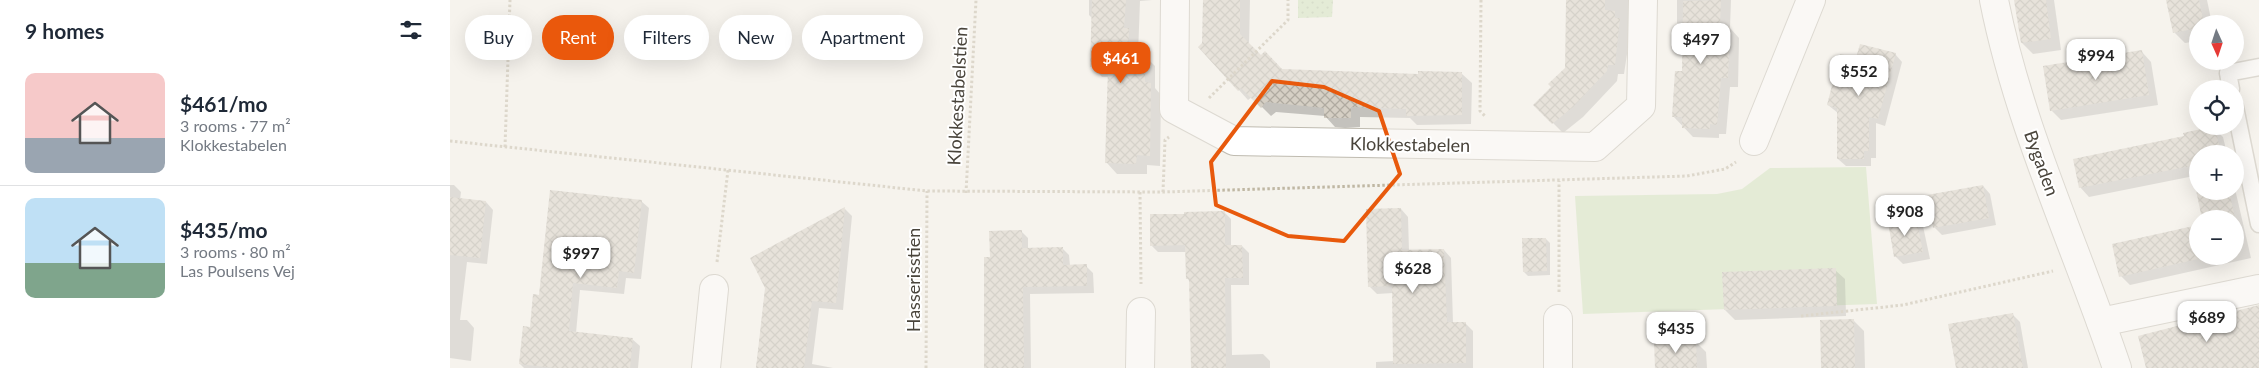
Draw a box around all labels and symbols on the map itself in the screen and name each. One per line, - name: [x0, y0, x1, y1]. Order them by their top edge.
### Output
- north arrow: [2189, 15, 2244, 70]
- pin: $497: [1671, 22, 1731, 65]
- street label: Klokkestabelstien: [942, 26, 972, 166]
- pin: $994: [2066, 38, 2126, 81]
- pin: $461: [1091, 42, 1151, 84]
- pin: $552: [1829, 54, 1889, 97]
- street label: Bygaden: [2020, 127, 2064, 199]
- street label: Klokkestabelen: [1350, 132, 1470, 156]
- pin: $908: [1875, 194, 1935, 237]
- street label: Hasserisstien: [902, 228, 924, 332]
- pin: $997: [551, 236, 611, 279]
- pin: $628: [1383, 252, 1443, 294]
- pin: $689: [2177, 300, 2237, 343]
- pin: $435: [1646, 312, 1706, 354]

